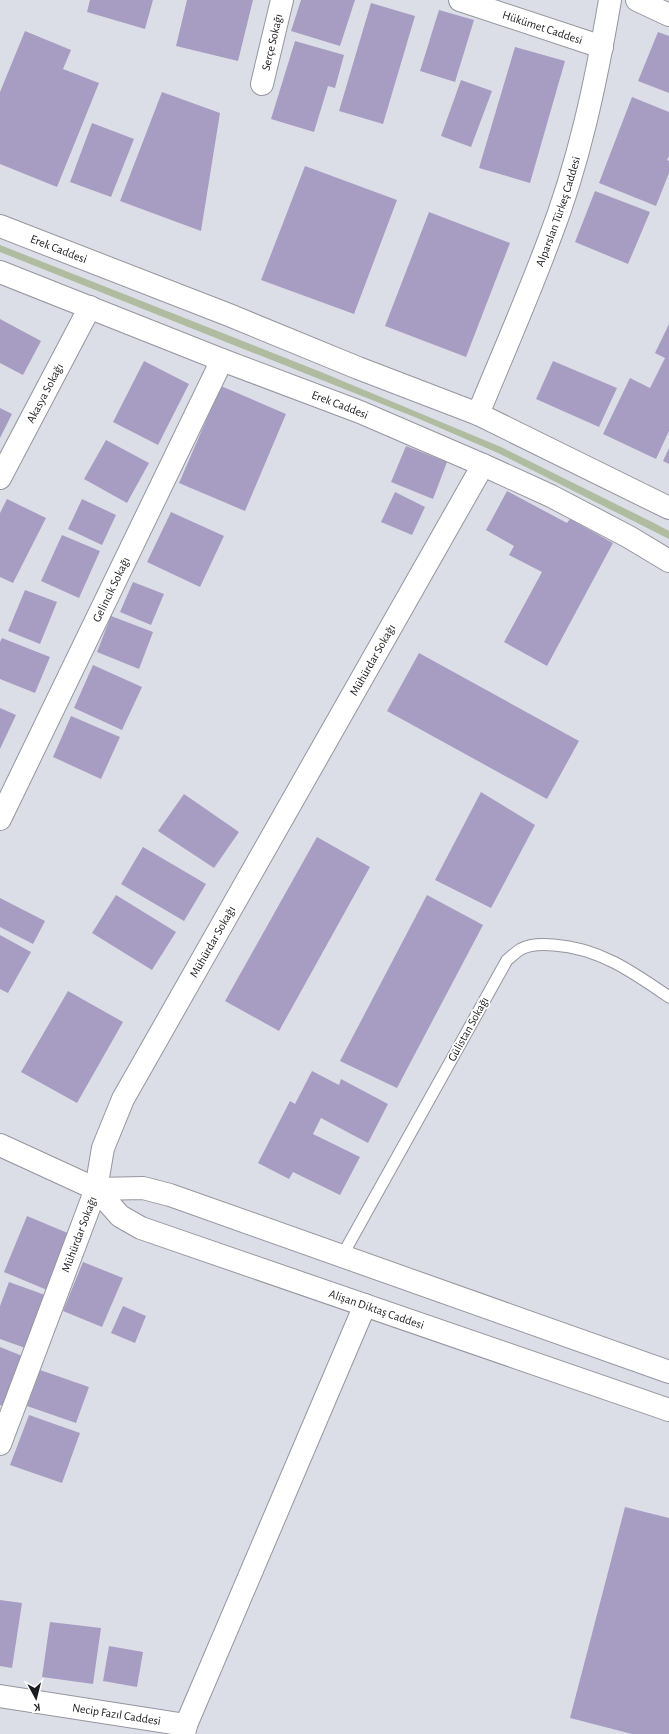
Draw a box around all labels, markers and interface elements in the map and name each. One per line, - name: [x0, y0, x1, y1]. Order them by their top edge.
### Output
- street label: Hükümet Caddesi: [501, 8, 584, 46]
- street label: Serçe Sokağı: [259, 13, 285, 72]
- street label: Alparslan Türkeş Caddesi: [533, 155, 582, 268]
- street label: Erek Caddesi: [29, 232, 89, 265]
- street label: Akasya Sokağı: [24, 361, 65, 425]
- street label: Erek Caddesi: [310, 388, 370, 421]
- street label: Gelincik Sokağı: [90, 555, 132, 624]
- street label: Mühürdar Sokağı: [347, 622, 397, 698]
- street label: Mühürdar Sokağı: [187, 904, 237, 979]
- street label: Gülistan Sokağı: [445, 995, 491, 1063]
- street label: Mühürdar Sokağı: [59, 1195, 99, 1274]
- street label: Alişan Diktaş Caddesi: [327, 1287, 426, 1331]
- north arrow: [16, 1678, 56, 1718]
- street label: Necip Fazıl Caddesi: [71, 1701, 162, 1727]
- text: K: [33, 1702, 41, 1713]

